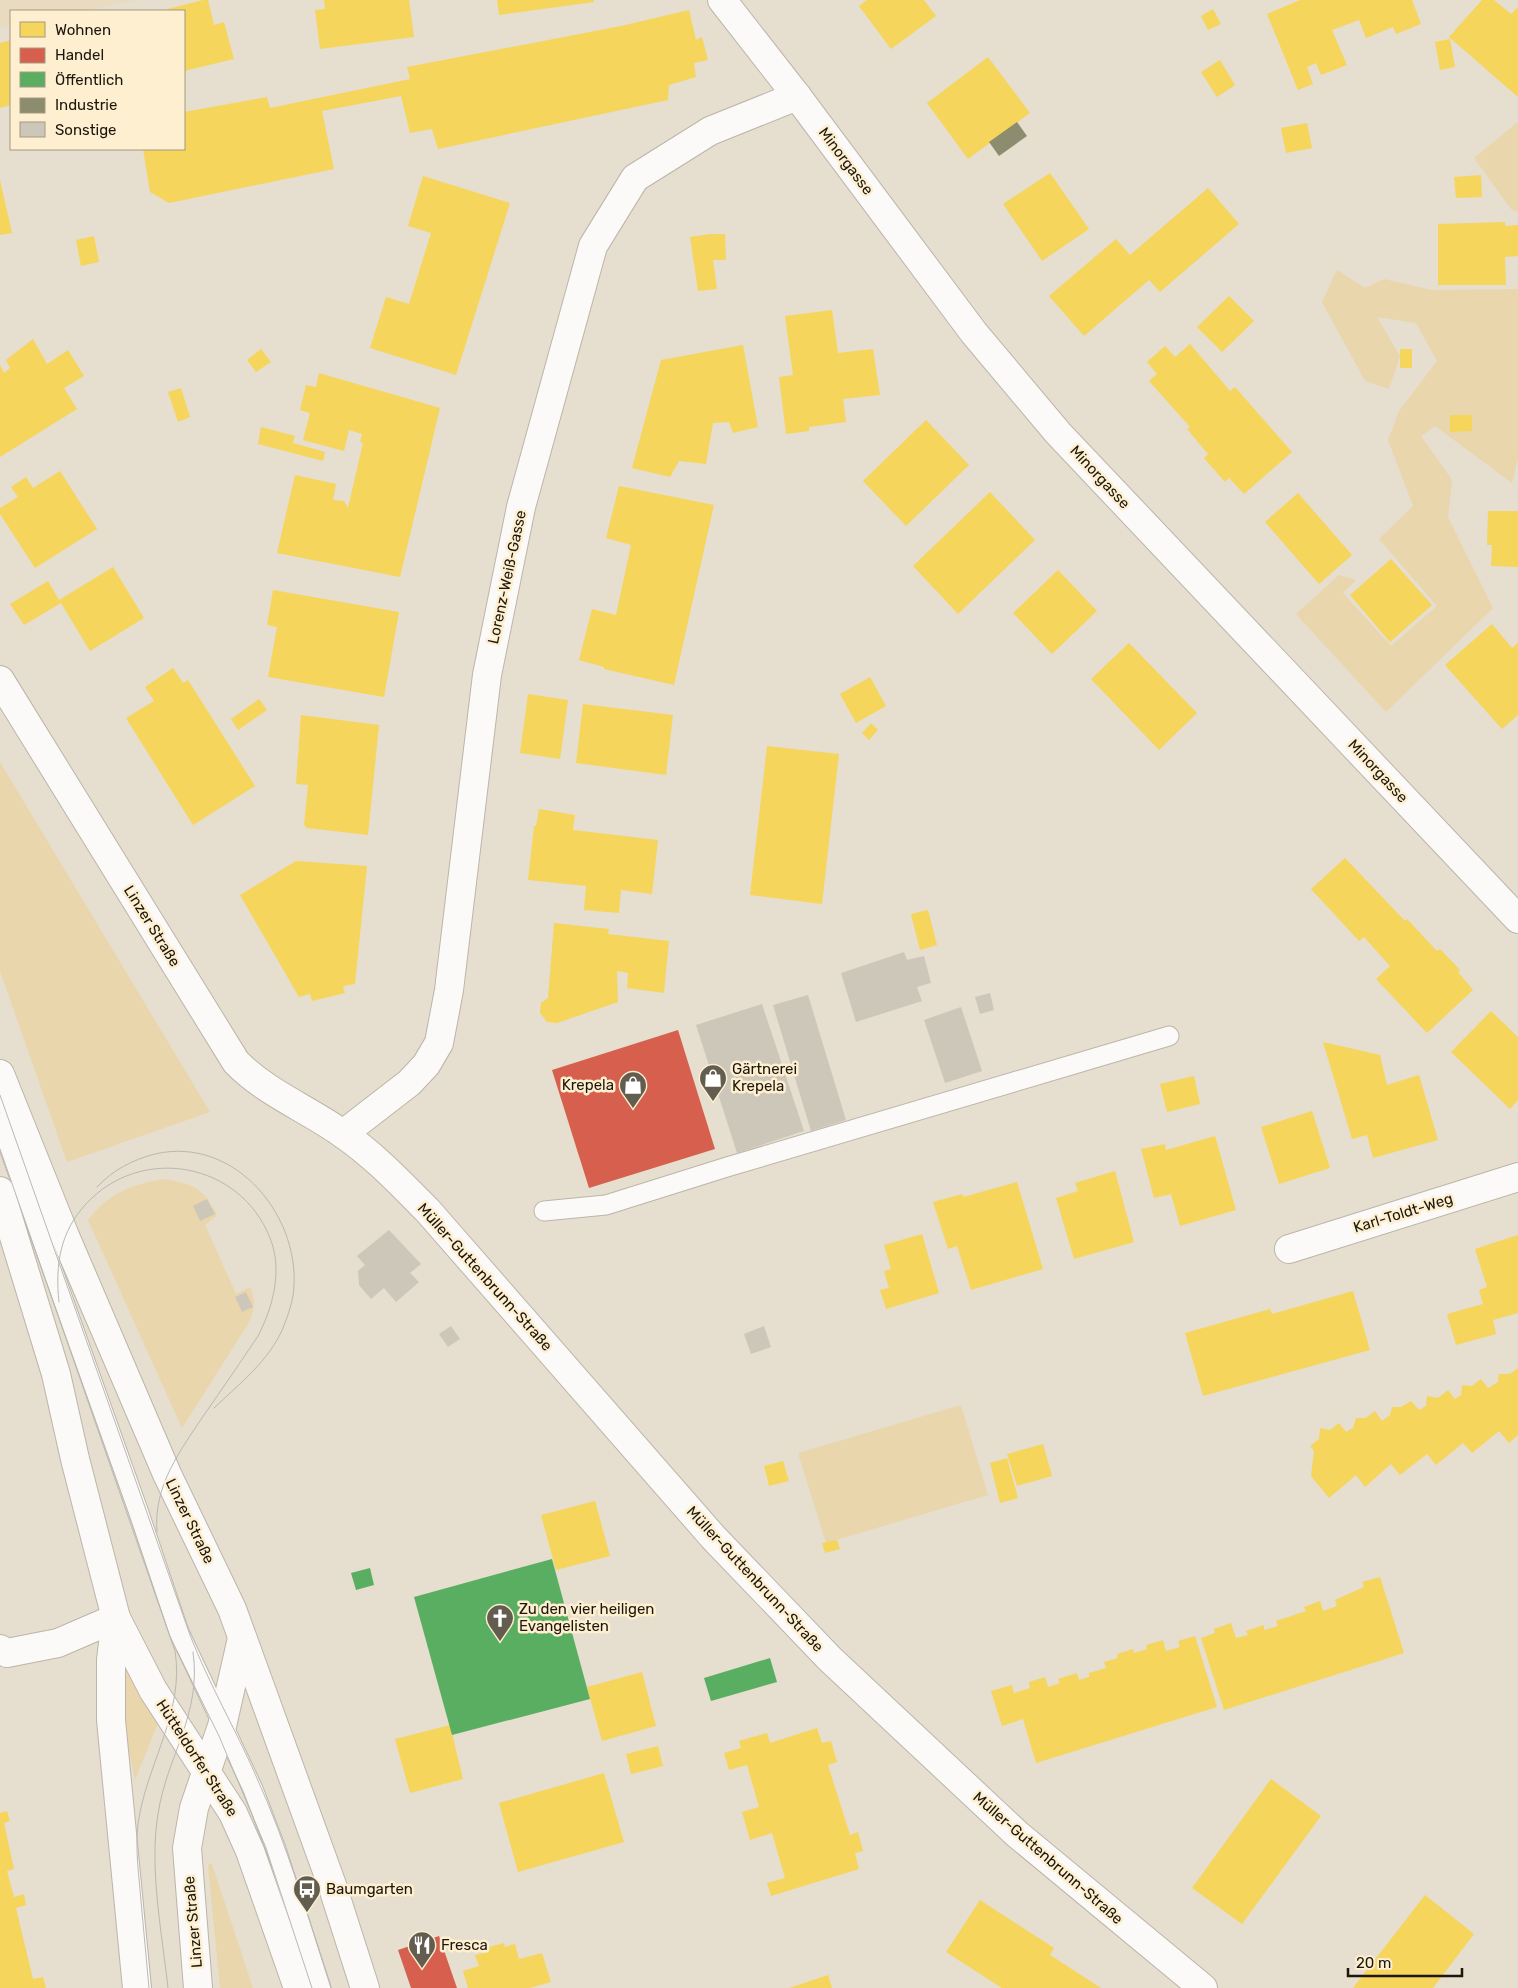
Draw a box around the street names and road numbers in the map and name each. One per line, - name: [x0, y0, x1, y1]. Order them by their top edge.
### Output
- street label: Minorgasse: [815, 124, 877, 198]
- street label: Minorgasse: [1066, 442, 1134, 512]
- street label: Lorenz-Weiß-Gasse: [484, 509, 530, 645]
- street label: Minorgasse: [1344, 736, 1412, 806]
- street label: Linzer Straße: [120, 882, 184, 970]
- street label: Karl-Toldt-Weg: [1351, 1189, 1455, 1237]
- street label: Müller-Guttenbrunn-Straße: [414, 1199, 556, 1355]
- street label: Linzer Straße: [162, 1476, 218, 1566]
- street label: Müller-Guttenbrunn-Straße: [683, 1502, 827, 1656]
- street label: Hütteldorfer Straße: [152, 1696, 242, 1820]
- street label: Müller-Guttenbrunn-Straße: [969, 1788, 1127, 1928]
- street label: Linzer Straße: [180, 1875, 206, 1969]

